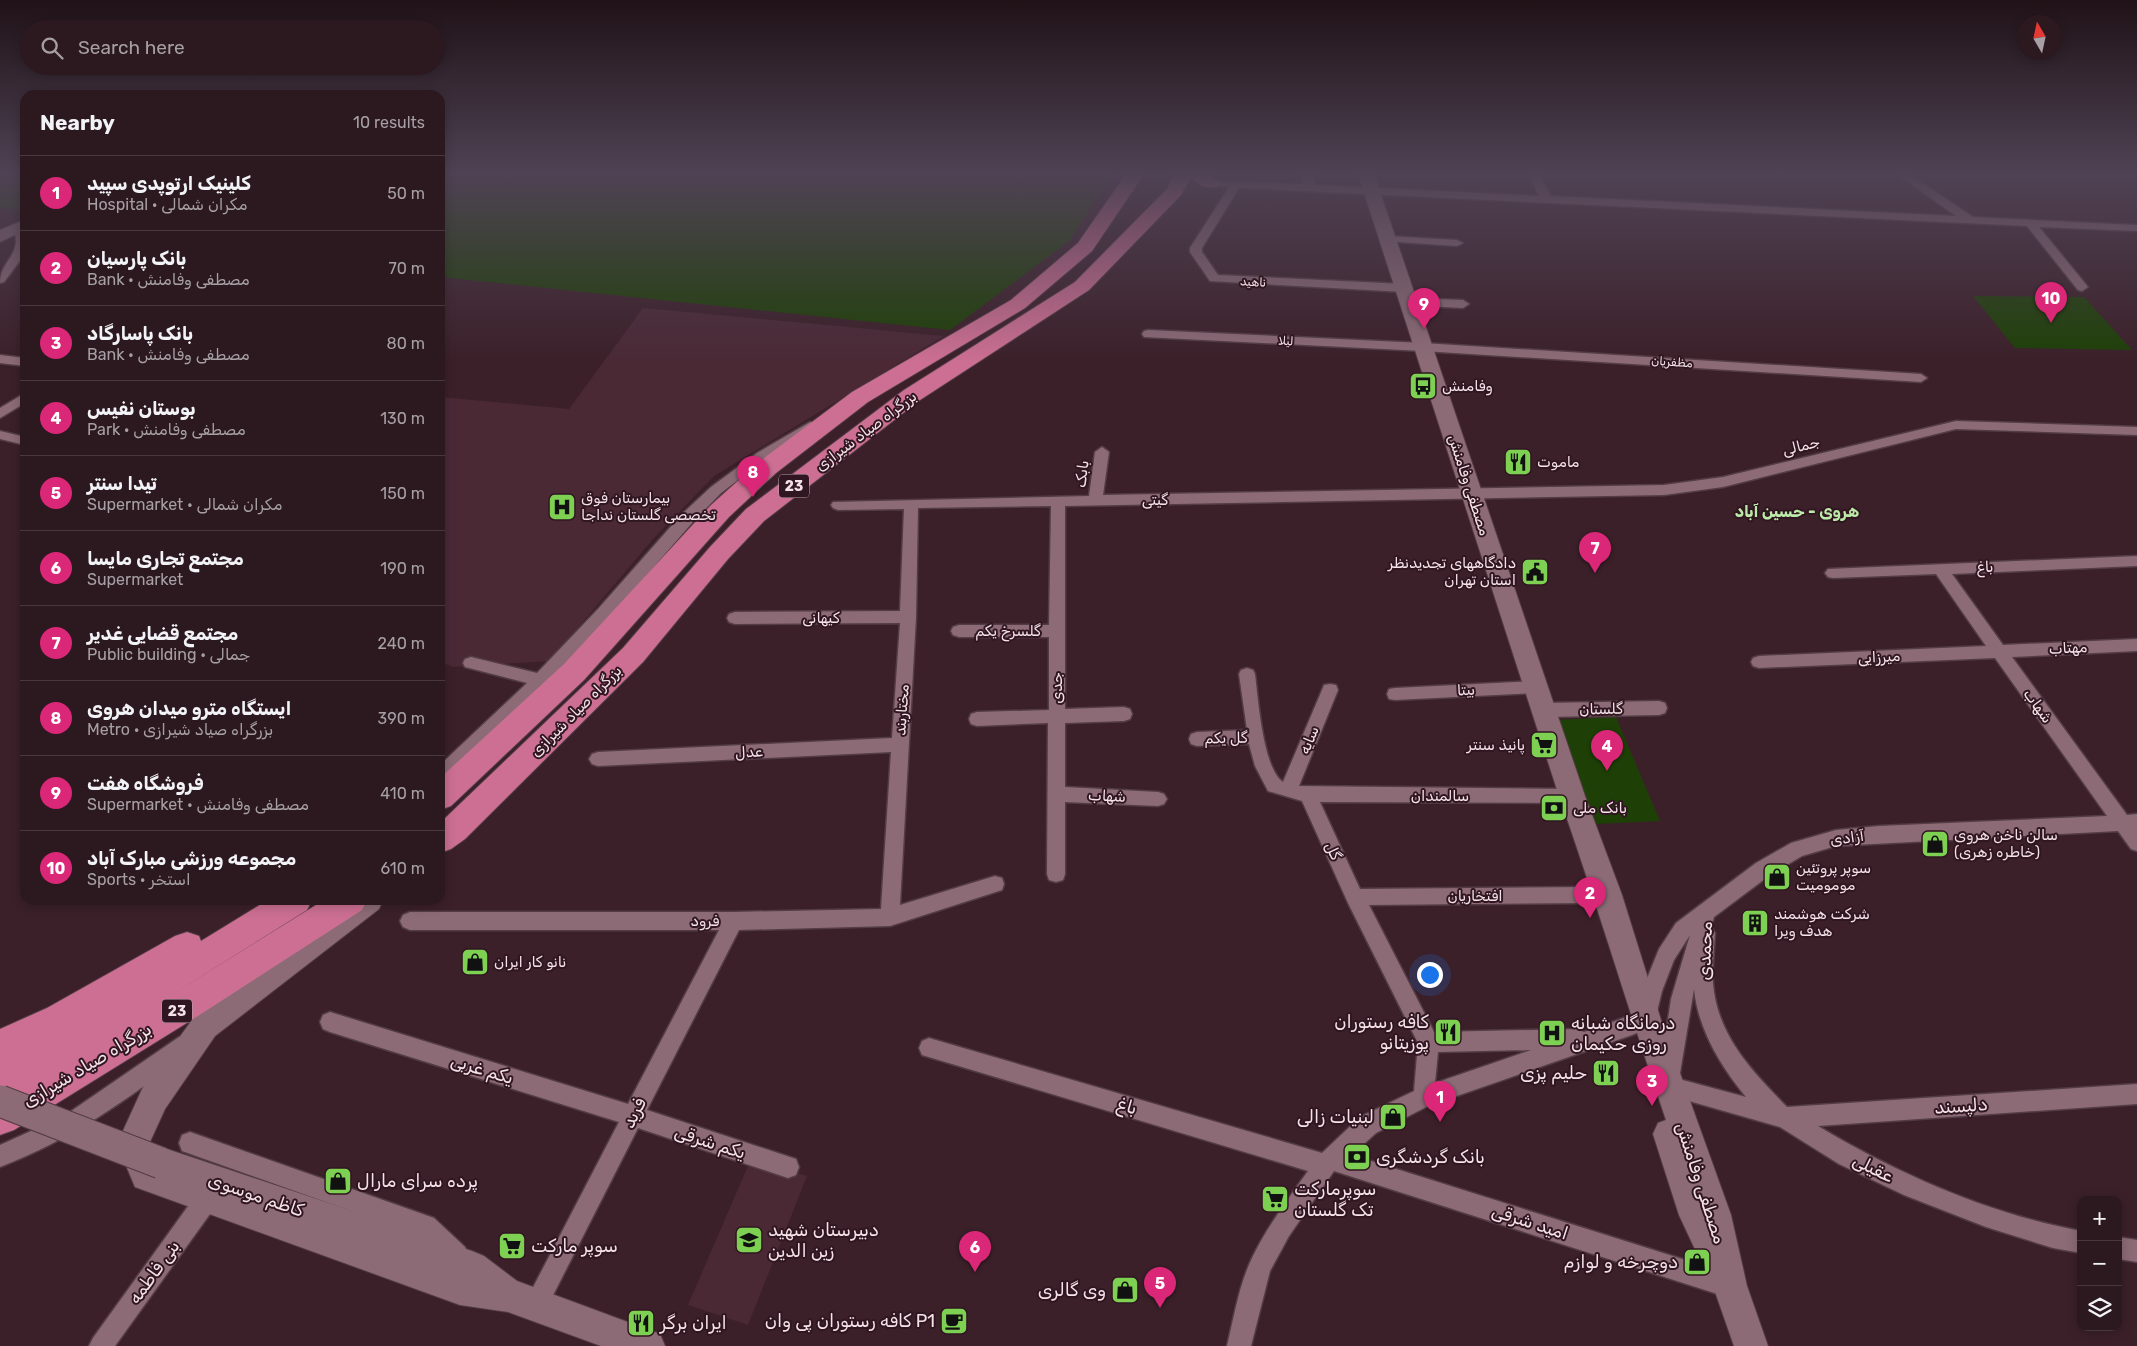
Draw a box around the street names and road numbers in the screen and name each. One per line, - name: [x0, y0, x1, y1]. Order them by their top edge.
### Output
- street label: ناهید: [1240, 274, 1266, 290]
- street label: لیلا: [1278, 334, 1294, 348]
- street label: مظفریان: [1651, 354, 1694, 371]
- street label: بزرگراه صیاد شیرازی: [812, 387, 920, 475]
- street label: مصطفی وفامنش: [1443, 432, 1494, 538]
- street label: جمالی: [1780, 433, 1822, 459]
- street label: بابک: [1071, 459, 1093, 489]
- road number: 23: [779, 474, 809, 498]
- street label: گیتی: [1142, 491, 1169, 509]
- street label: باغ: [1976, 558, 1994, 578]
- street label: کیهانی: [802, 609, 840, 627]
- street label: گلسرخ یکم: [975, 622, 1041, 642]
- street label: مهتاب: [2048, 638, 2088, 658]
- street label: میرزایی: [1857, 647, 1901, 667]
- street label: بزرگراه صیاد شیرازی: [527, 662, 625, 760]
- street label: جدی: [1048, 672, 1066, 704]
- street label: بیتا: [1456, 681, 1476, 699]
- street label: مختاربند: [891, 684, 913, 736]
- street label: شهاب: [2020, 685, 2056, 727]
- street label: گلستان: [1579, 700, 1623, 718]
- street label: سایه: [1295, 723, 1323, 757]
- street label: گل یکم: [1204, 729, 1248, 748]
- street label: عدل: [735, 742, 763, 762]
- street label: شهاب: [1088, 786, 1126, 806]
- street label: سالمندان: [1411, 787, 1469, 805]
- street label: آزادی: [1829, 827, 1866, 849]
- street label: گل: [1321, 839, 1345, 863]
- street label: افتخاریان: [1447, 887, 1503, 905]
- street label: فرود: [691, 912, 719, 931]
- street label: محمدی: [1693, 921, 1717, 981]
- road number: 23: [162, 999, 192, 1022]
- street label: بزرگراه صیاد شیرازی: [19, 1018, 155, 1112]
- street label: یکم غربی: [448, 1049, 516, 1090]
- street label: باغ: [1114, 1093, 1140, 1120]
- street label: دلپسند: [1934, 1093, 1988, 1120]
- street label: فرید: [617, 1094, 651, 1132]
- street label: یکم شرقی: [671, 1120, 748, 1165]
- street label: مصطفی وفامنش: [1671, 1120, 1731, 1246]
- street label: عقیلی: [1849, 1149, 1897, 1187]
- street label: کاظم موسوی: [205, 1168, 307, 1223]
- street label: امید شرقی: [1489, 1199, 1571, 1245]
- street label: بنی فاطمه: [123, 1236, 185, 1308]

